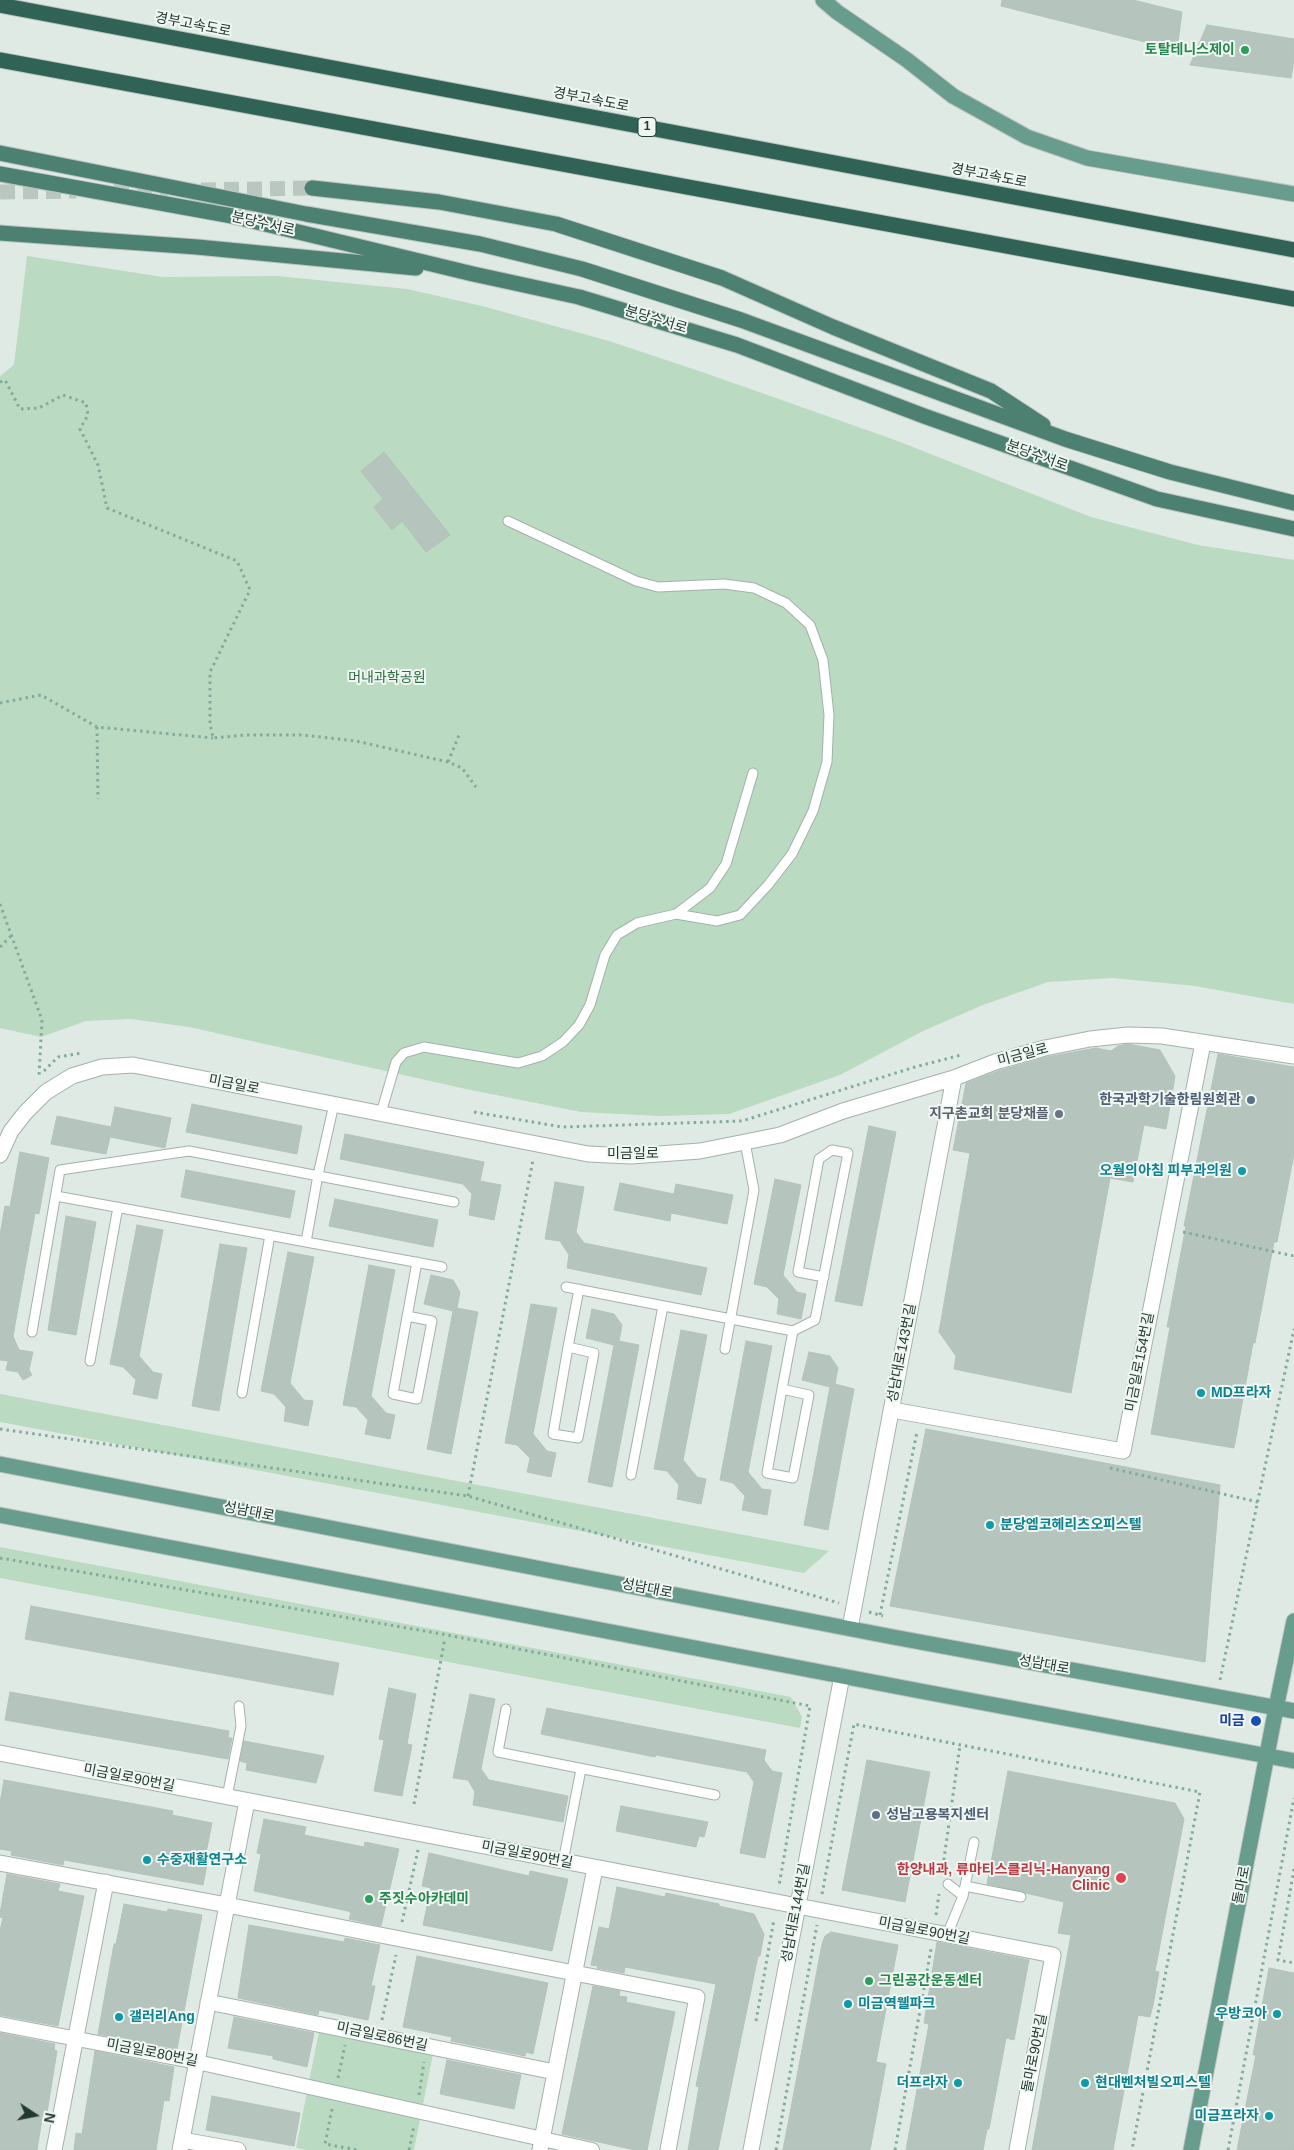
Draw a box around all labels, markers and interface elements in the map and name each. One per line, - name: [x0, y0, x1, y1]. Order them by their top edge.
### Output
- street label: 경부고속도로: [153, 9, 233, 41]
- place label: 토탈테니스제이: [1145, 42, 1235, 58]
- marker: 토탈테니스제이: [1239, 44, 1251, 56]
- street label: 경부고속도로: [551, 84, 631, 116]
- road number: 1: [638, 118, 656, 136]
- street label: 경부고속도로: [949, 160, 1029, 192]
- street label: 분당수서로: [230, 209, 296, 239]
- street label: 분당수서로: [623, 303, 689, 337]
- street label: 분당수서로: [1004, 437, 1070, 475]
- park label: 머내과학공원: [348, 670, 426, 686]
- street label: 미금일로: [996, 1040, 1050, 1070]
- street label: 미금일로: [207, 1072, 261, 1098]
- place label: 한국과학기술한림원회관: [1099, 1092, 1241, 1108]
- marker: 한국과학기술한림원회관: [1245, 1094, 1257, 1106]
- place label: 지구촌교회 분당채플: [929, 1106, 1049, 1122]
- marker: 지구촌교회 분당채플: [1053, 1108, 1065, 1120]
- street label: 미금일로: [607, 1146, 659, 1162]
- place label: 오월의아침 피부과의원: [1099, 1163, 1232, 1179]
- marker: 오월의아침 피부과의원: [1236, 1165, 1248, 1177]
- street label: 성남대로143번길: [884, 1302, 920, 1404]
- street label: 미금일로154번길: [1122, 1311, 1158, 1413]
- place label: MD프라자: [1211, 1385, 1271, 1401]
- marker: MD프라자: [1195, 1387, 1207, 1399]
- street label: 성남대로: [222, 1499, 276, 1525]
- place label: 분당엠코헤리츠오피스텔: [1000, 1517, 1142, 1533]
- marker: 분당엠코헤리츠오피스텔: [984, 1519, 996, 1531]
- street label: 성남대로: [620, 1576, 674, 1602]
- street label: 성남대로: [1017, 1652, 1071, 1678]
- place label: 미금: [1219, 1713, 1245, 1729]
- marker: 미금: [1249, 1714, 1263, 1728]
- street label: 미금일로90번길: [82, 1761, 176, 1795]
- place label: 성남고용복지센터: [886, 1807, 989, 1823]
- marker: 성남고용복지센터: [870, 1809, 882, 1821]
- street label: 미금일로90번길: [480, 1838, 574, 1872]
- place label: 수중재활연구소: [157, 1852, 247, 1868]
- marker: 수중재활연구소: [141, 1854, 153, 1866]
- street label: 성남대로144번길: [778, 1862, 814, 1964]
- place label: 한양내과, 류마티스클리닉-Hanyang Clinic: [897, 1862, 1110, 1894]
- street label: 돌마로: [1230, 1864, 1254, 1906]
- marker: 한양내과, 류마티스클리닉-Hanyang Clinic: [1114, 1871, 1128, 1885]
- place label: 주짓수아카데미: [379, 1891, 469, 1907]
- marker: 주짓수아카데미: [363, 1893, 375, 1905]
- street label: 미금일로90번길: [877, 1914, 971, 1948]
- place label: 그린공간운동센터: [879, 1973, 982, 1989]
- marker: 그린공간운동센터: [863, 1975, 875, 1987]
- place label: 미금역웰파크: [858, 1996, 935, 2012]
- marker: 미금역웰파크: [842, 1998, 854, 2010]
- place label: 우방코아: [1215, 2006, 1267, 2022]
- marker: 우방코아: [1271, 2008, 1283, 2020]
- place label: 갤러리Ang: [129, 2009, 195, 2025]
- marker: 갤러리Ang: [113, 2011, 125, 2023]
- street label: 돌마로90번길: [1019, 2012, 1051, 2094]
- street label: 미금일로86번길: [335, 2019, 429, 2055]
- street label: 미금일로80번길: [105, 2036, 199, 2070]
- place label: 더프라자: [896, 2075, 948, 2091]
- place label: 현대벤처빌오피스텔: [1095, 2075, 1211, 2091]
- marker: 더프라자: [952, 2077, 964, 2089]
- marker: 현대벤처빌오피스텔: [1079, 2077, 1091, 2089]
- north arrow: [10, 2090, 60, 2140]
- place label: 미금프라자: [1195, 2108, 1259, 2124]
- marker: 미금프라자: [1263, 2110, 1275, 2122]
- text: N: [41, 2111, 59, 2124]

